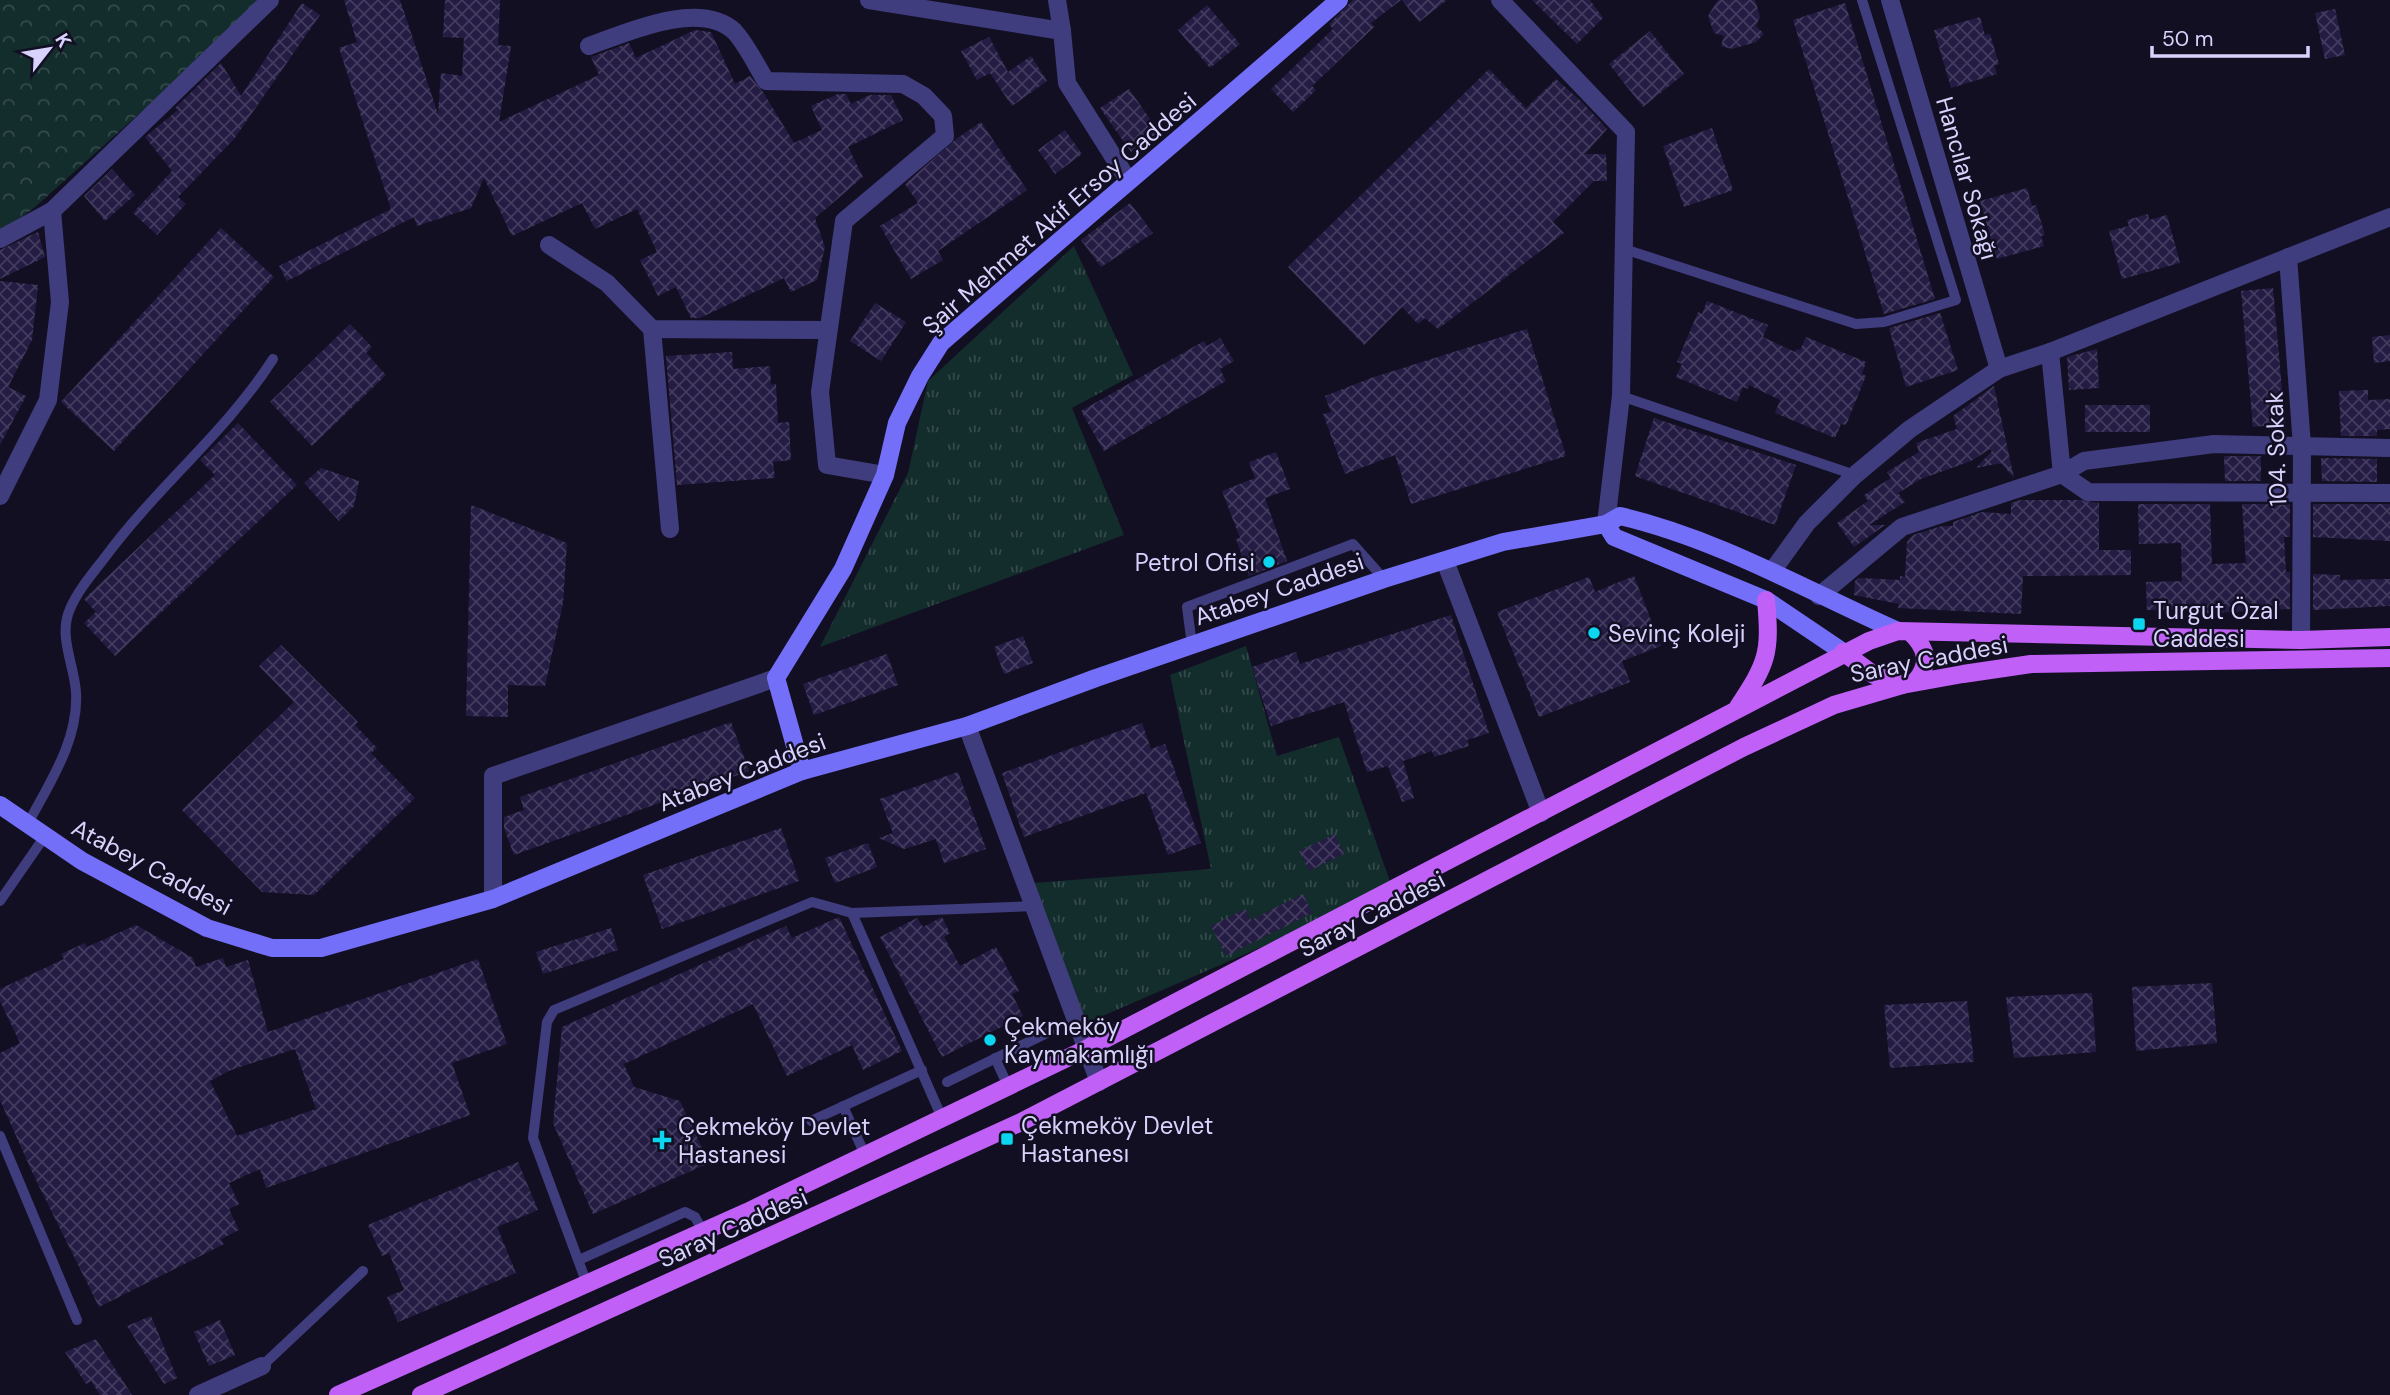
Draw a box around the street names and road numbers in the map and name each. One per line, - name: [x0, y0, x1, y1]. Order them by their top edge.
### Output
- street label: Şair Mehmet Akif Ersoy Caddesi: [915, 85, 1203, 341]
- street label: Hancılar Sokağı: [1929, 93, 2005, 263]
- street label: 104. Sokak: [2259, 391, 2293, 507]
- street label: Atabey Caddesi: [1190, 546, 1368, 632]
- street label: Saray Caddesi: [1847, 629, 2011, 689]
- street label: Atabey Caddesi: [654, 726, 830, 818]
- street label: Atabey Caddesi: [67, 812, 237, 922]
- street label: Saray Caddesi: [1294, 864, 1450, 964]
- street label: Saray Caddesi: [654, 1181, 812, 1275]

